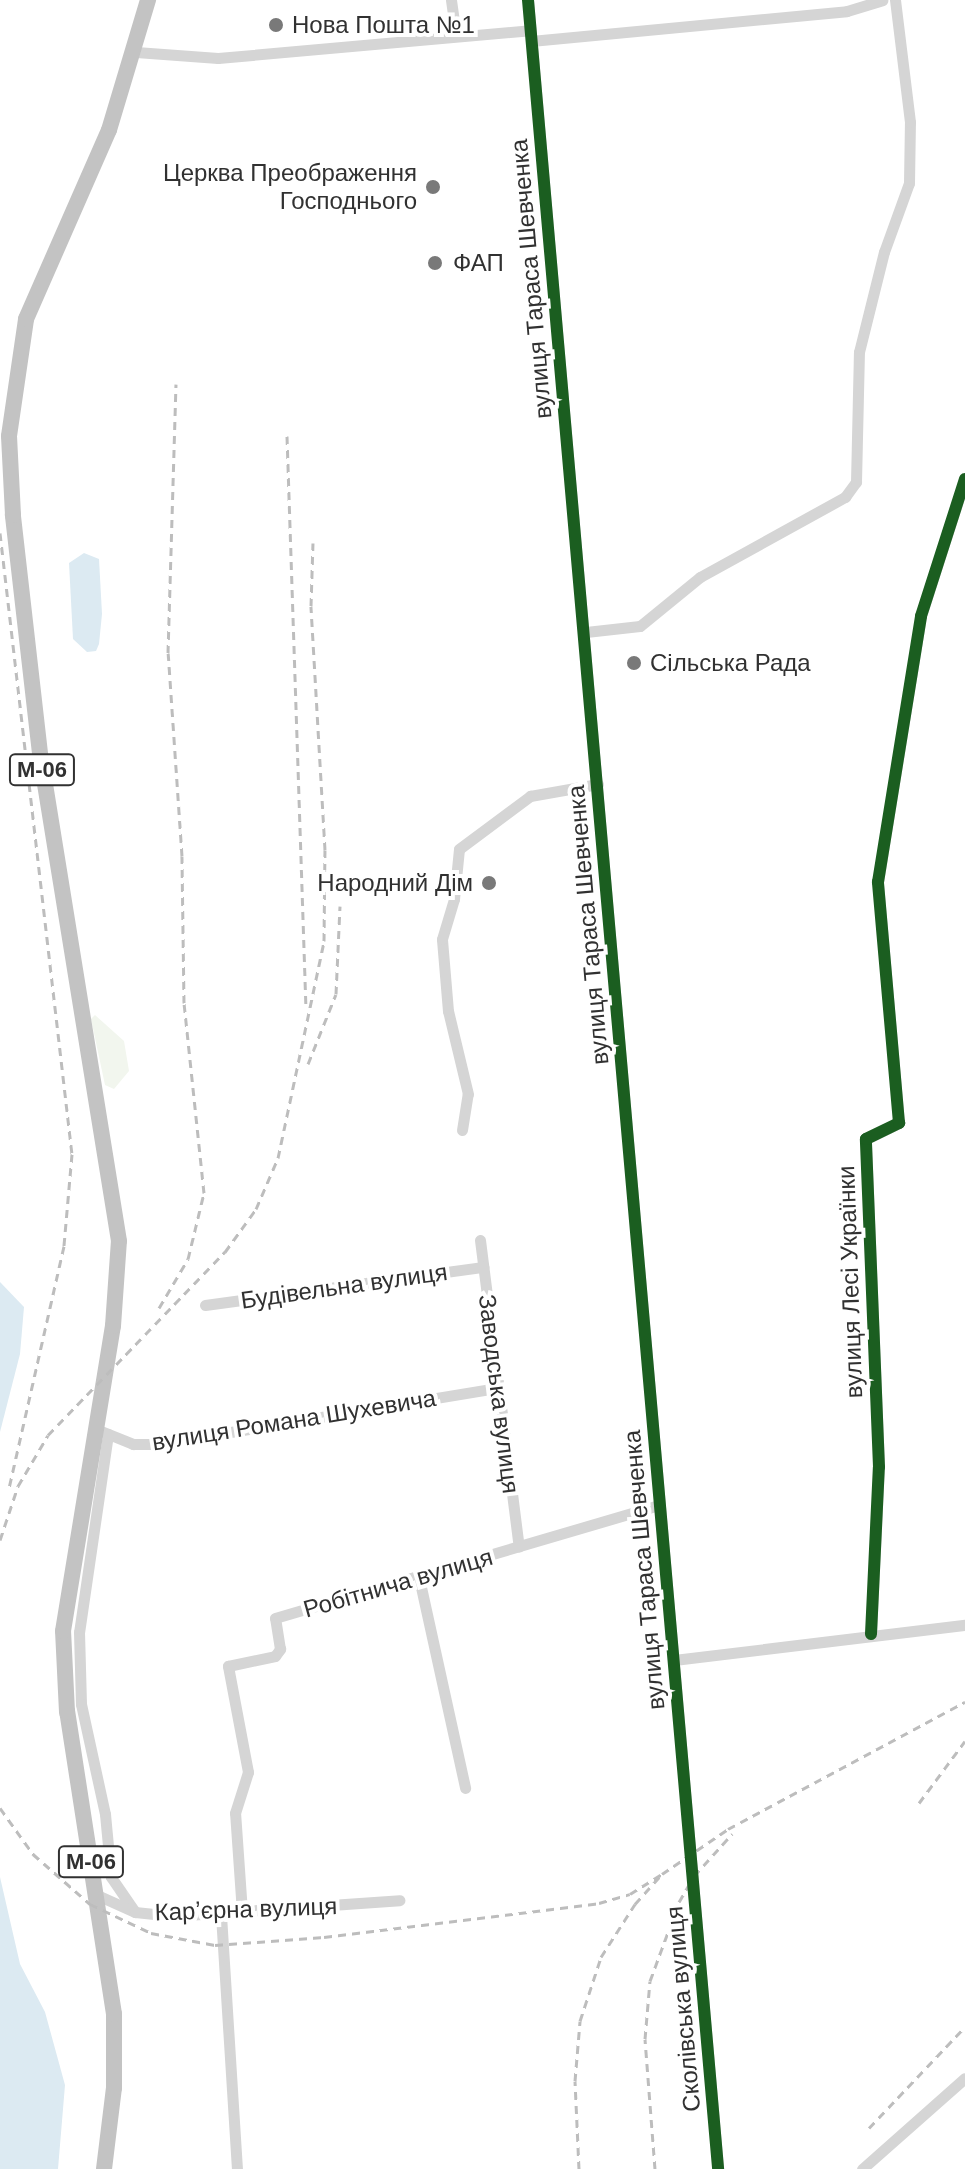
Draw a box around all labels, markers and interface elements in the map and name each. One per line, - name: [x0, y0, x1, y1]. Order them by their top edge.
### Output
- place label: Нова Пошта №1: [292, 11, 475, 39]
- marker: Нова Пошта №1: [267, 16, 285, 34]
- street label: вулиця Тараса Шевченка: [504, 138, 558, 420]
- place label: Церква Преображення Господнього: [163, 159, 417, 215]
- marker: Церква Преображення Господнього: [424, 178, 442, 196]
- place label: ФАП: [453, 249, 504, 277]
- marker: ФАП: [424, 252, 446, 274]
- place label: Сільська Рада: [650, 649, 811, 677]
- marker: Сільська Рада: [625, 654, 643, 672]
- road number: М-06: [8, 752, 76, 788]
- street label: вулиця Тараса Шевченка: [561, 784, 615, 1066]
- place label: Народний Дім: [317, 869, 473, 897]
- marker: Народний Дім: [480, 874, 498, 892]
- street label: вулиця Лесі Українки: [832, 1165, 868, 1399]
- street label: Будівельна вулиця: [239, 1257, 449, 1315]
- street label: Заводська вулиця: [472, 1293, 526, 1495]
- street label: вулиця Романа Шухевича: [150, 1383, 438, 1457]
- street label: вулиця Тараса Шевченка: [617, 1429, 671, 1711]
- street label: Робітнича вулиця: [300, 1542, 496, 1624]
- road number: М-06: [57, 1844, 125, 1880]
- street label: Карʼєрна вулиця: [154, 1891, 338, 1927]
- street label: Сколівська вулиця: [660, 1905, 706, 2113]

